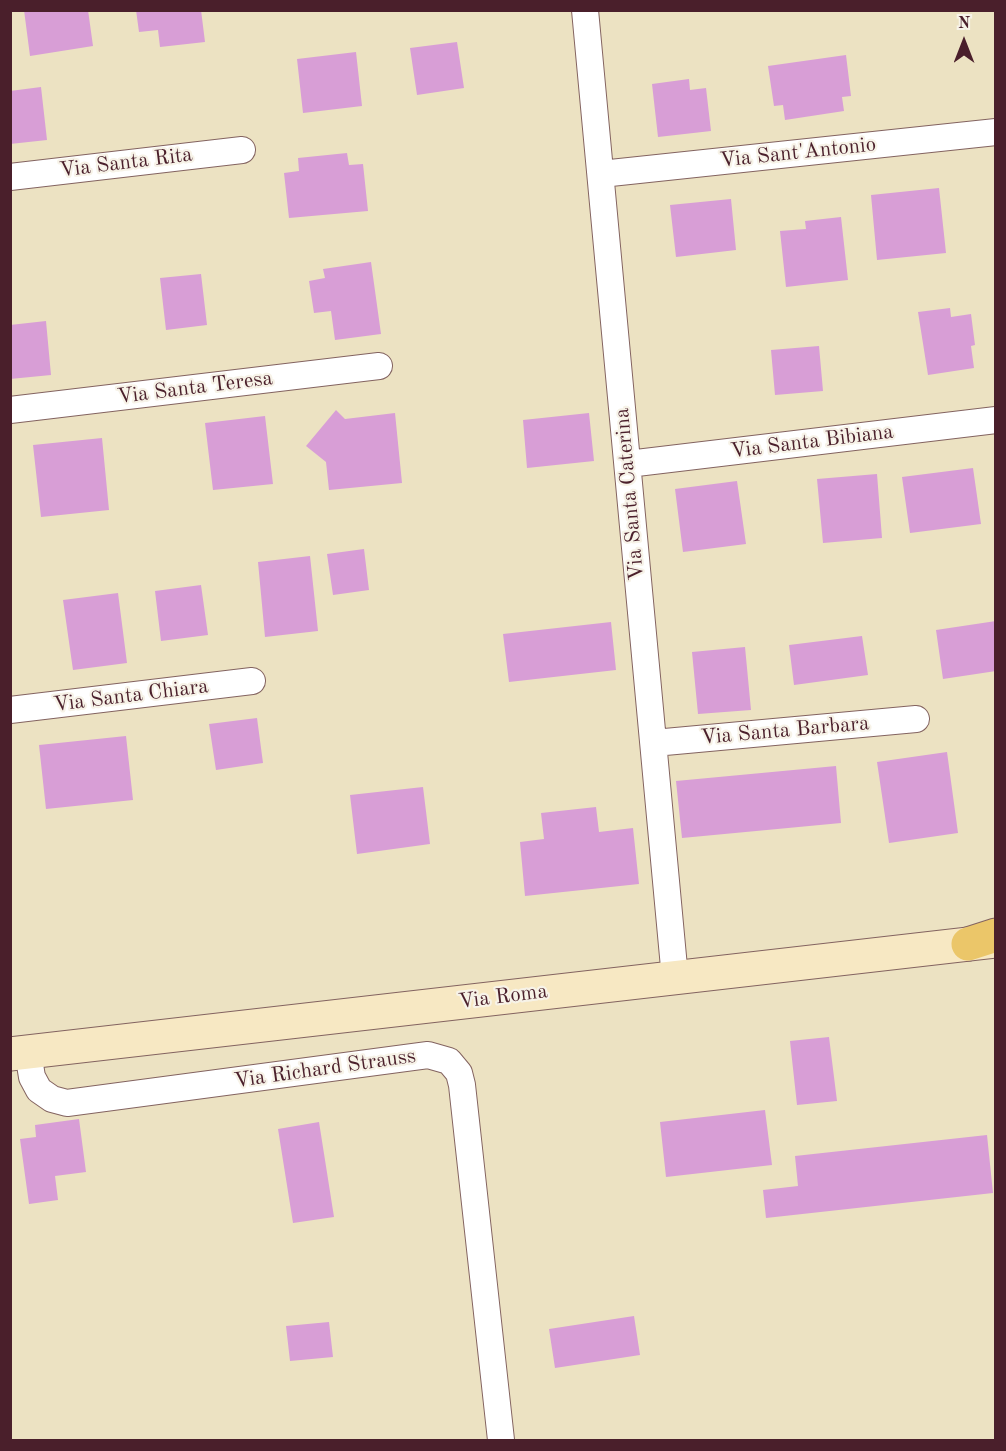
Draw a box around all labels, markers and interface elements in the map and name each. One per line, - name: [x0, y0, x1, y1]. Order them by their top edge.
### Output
- north arrow: [934, 12, 994, 72]
- text: N: [958, 16, 970, 32]
- street label: Via Sant'Antonio: [719, 132, 877, 174]
- street label: Via Santa Rita: [58, 142, 194, 184]
- street label: Via Santa Teresa: [116, 366, 274, 410]
- street label: Via Santa Caterina: [610, 407, 650, 581]
- street label: Via Santa Bibiana: [729, 419, 895, 465]
- street label: Via Santa Chiara: [52, 674, 210, 718]
- street label: Via Santa Barbara: [700, 711, 870, 751]
- street label: Via Roma: [457, 979, 549, 1015]
- street label: Via Richard Strauss: [233, 1044, 417, 1094]

